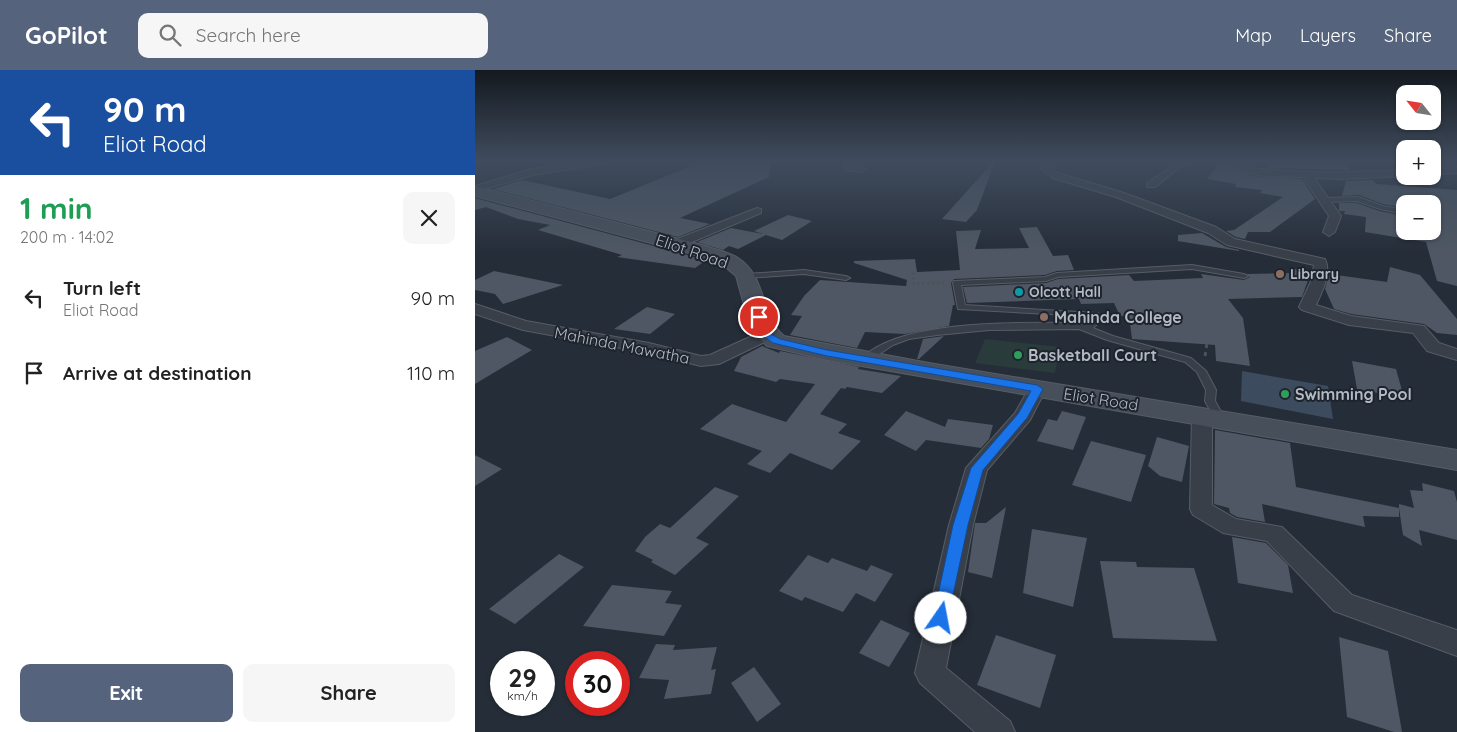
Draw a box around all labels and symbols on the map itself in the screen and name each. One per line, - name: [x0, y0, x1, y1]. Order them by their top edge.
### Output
- north arrow: [1396, 85, 1441, 130]
- street label: Eliot Road: [653, 229, 731, 273]
- place label: Library: [1290, 265, 1339, 283]
- marker: Library: [1274, 268, 1286, 280]
- place label: Olcott Hall: [1029, 283, 1101, 301]
- marker: Olcott Hall: [1013, 286, 1025, 298]
- pin: [738, 296, 780, 338]
- place label: Mahinda College: [1054, 307, 1182, 327]
- marker: Mahinda College: [1038, 311, 1050, 323]
- street label: Mahinda Mawatha: [553, 322, 691, 368]
- place label: Basketball Court: [1028, 345, 1157, 365]
- marker: Basketball Court: [1012, 349, 1024, 361]
- street label: Eliot Road: [1062, 383, 1140, 415]
- place label: Swimming Pool: [1295, 384, 1412, 404]
- marker: Swimming Pool: [1279, 388, 1291, 400]
- position arrow: [914, 591, 966, 643]
- speed limit sign: 30: [565, 651, 630, 716]

